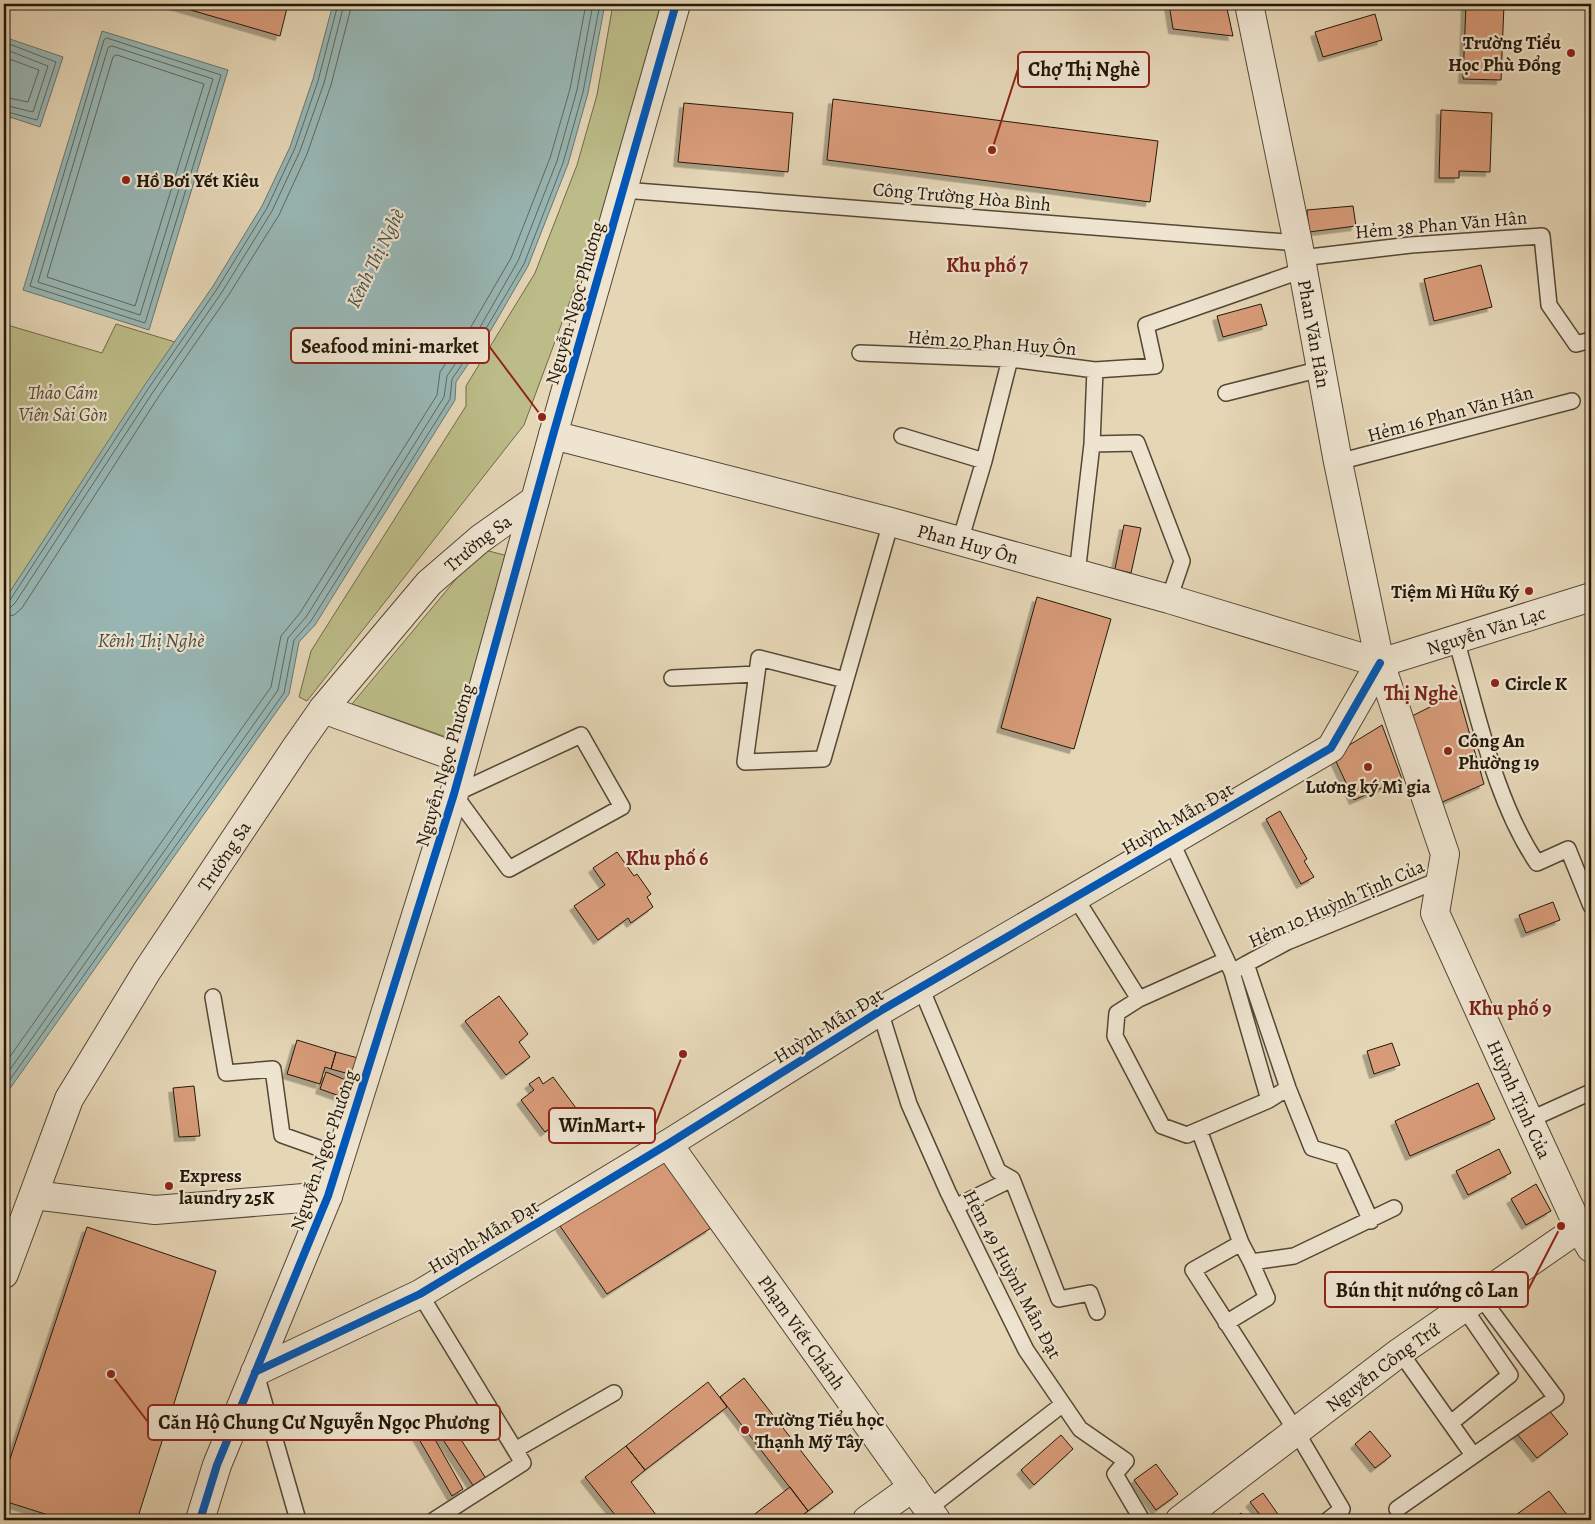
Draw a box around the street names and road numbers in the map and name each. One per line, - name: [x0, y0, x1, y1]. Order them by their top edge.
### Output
- street label: Công Trường Hòa Bình: [872, 176, 1052, 218]
- street label: Hẻm 38 Phan Văn Hân: [1354, 205, 1528, 245]
- street label: Nguyễn Ngọc Phương: [539, 218, 611, 388]
- street label: Phan Văn Hân: [1291, 277, 1336, 390]
- street label: Hẻm 20 Phan Huy Ôn: [907, 324, 1077, 362]
- street label: Hẻm 16 Phan Văn Hân: [1364, 379, 1536, 449]
- street label: Trường Sa: [439, 509, 517, 578]
- street label: Phan Huy Ôn: [914, 518, 1021, 571]
- street label: Nguyễn Văn Lạc: [1423, 600, 1549, 662]
- street label: Nguyễn Ngọc Phương: [409, 680, 481, 850]
- street label: Huỳnh Mẫn Đạt: [1117, 776, 1238, 861]
- street label: Trường Sa: [192, 816, 258, 897]
- street label: Hẻm 10 Huỳnh Tịnh Của: [1244, 853, 1429, 954]
- street label: Huỳnh Mẫn Đạt: [769, 982, 888, 1070]
- street label: Huỳnh Tịnh Của: [1480, 1036, 1557, 1163]
- street label: Nguyễn Ngọc Phương: [284, 1066, 364, 1234]
- street label: Hẻm 49 Huỳnh Mẫn Đạt: [956, 1185, 1068, 1364]
- street label: Huỳnh Mẫn Đạt: [423, 1194, 544, 1280]
- street label: Phạm Viết Chánh: [751, 1270, 851, 1395]
- street label: Nguyễn Công Trứ: [1320, 1316, 1446, 1418]

